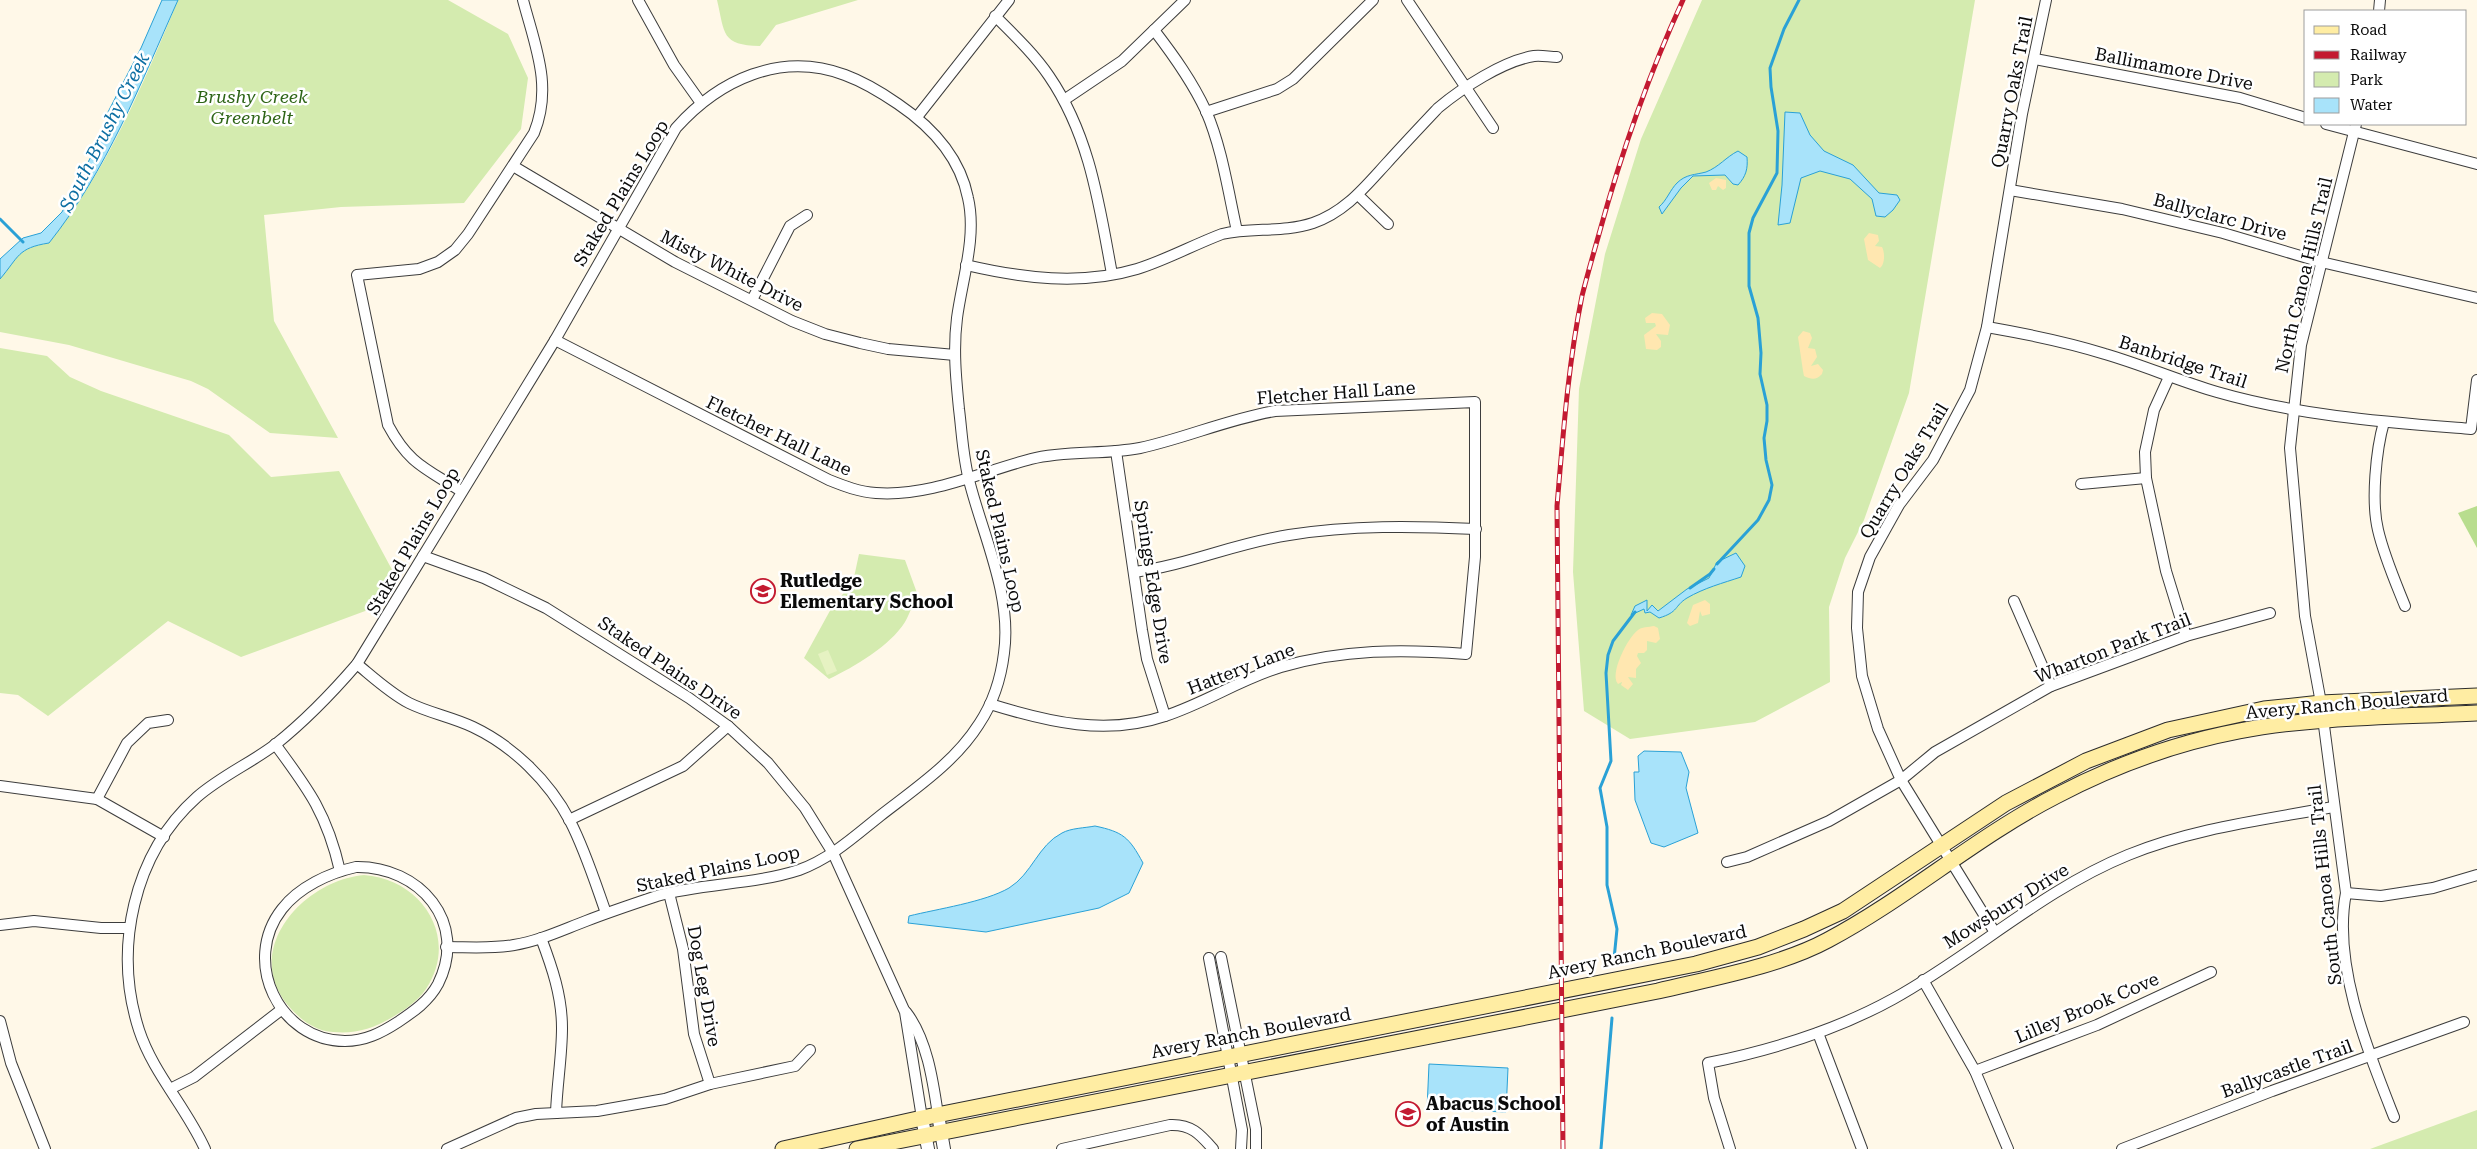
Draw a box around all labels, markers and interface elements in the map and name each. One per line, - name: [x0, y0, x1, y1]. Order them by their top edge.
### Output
- legend: [2304, 10, 2467, 125]
- street label: Quarry Oaks Trail: [1986, 14, 2037, 170]
- text: Road: [2350, 21, 2387, 39]
- street label: Ballimamore Drive: [2093, 43, 2255, 94]
- text: Railway: [2350, 46, 2407, 64]
- water label: South Brushy Creek: [54, 48, 155, 216]
- text: Park: [2350, 71, 2384, 89]
- park label: Brushy Creek Greenbelt: [195, 86, 308, 128]
- text: Water: [2350, 96, 2392, 114]
- street label: Staked Plains Loop: [569, 116, 673, 270]
- street label: North Canoa Hills Trail: [2271, 174, 2336, 375]
- street label: Ballyclarc Drive: [2151, 189, 2289, 244]
- street label: Misty White Drive: [657, 225, 807, 316]
- street label: Banbridge Trail: [2116, 331, 2250, 392]
- street label: Fletcher Hall Lane: [1256, 376, 1416, 409]
- street label: Fletcher Hall Lane: [703, 391, 855, 480]
- street label: Quarry Oaks Trail: [1855, 399, 1952, 542]
- street label: Staked Plains Loop: [971, 447, 1029, 615]
- street label: Staked Plains Loop: [362, 463, 463, 618]
- street label: Springs Edge Drive: [1130, 499, 1177, 665]
- place label: Rutledge Elementary School: [780, 570, 953, 612]
- school or university icon: Rutledge Elementary School: [750, 578, 776, 604]
- street label: Wharton Park Trail: [2032, 608, 2194, 687]
- street label: Staked Plains Drive: [594, 612, 746, 724]
- street label: Hattery Lane: [1184, 638, 1298, 699]
- street label: Avery Ranch Boulevard: [2245, 684, 2450, 723]
- street label: South Canoa Hills Trail: [2303, 783, 2345, 986]
- street label: Staked Plains Loop: [634, 841, 802, 896]
- street label: Mowsbury Drive: [1939, 859, 2072, 953]
- street label: Avery Ranch Boulevard: [1545, 920, 1749, 983]
- street label: Dog Leg Drive: [684, 924, 725, 1048]
- street label: Lilley Brook Cove: [2012, 968, 2162, 1047]
- street label: Avery Ranch Boulevard: [1149, 1003, 1353, 1062]
- street label: Ballycastle Trail: [2218, 1035, 2356, 1102]
- place label: Abacus School of Austin: [1426, 1093, 1561, 1135]
- school or university icon: Abacus School of Austin: [1395, 1101, 1421, 1127]

